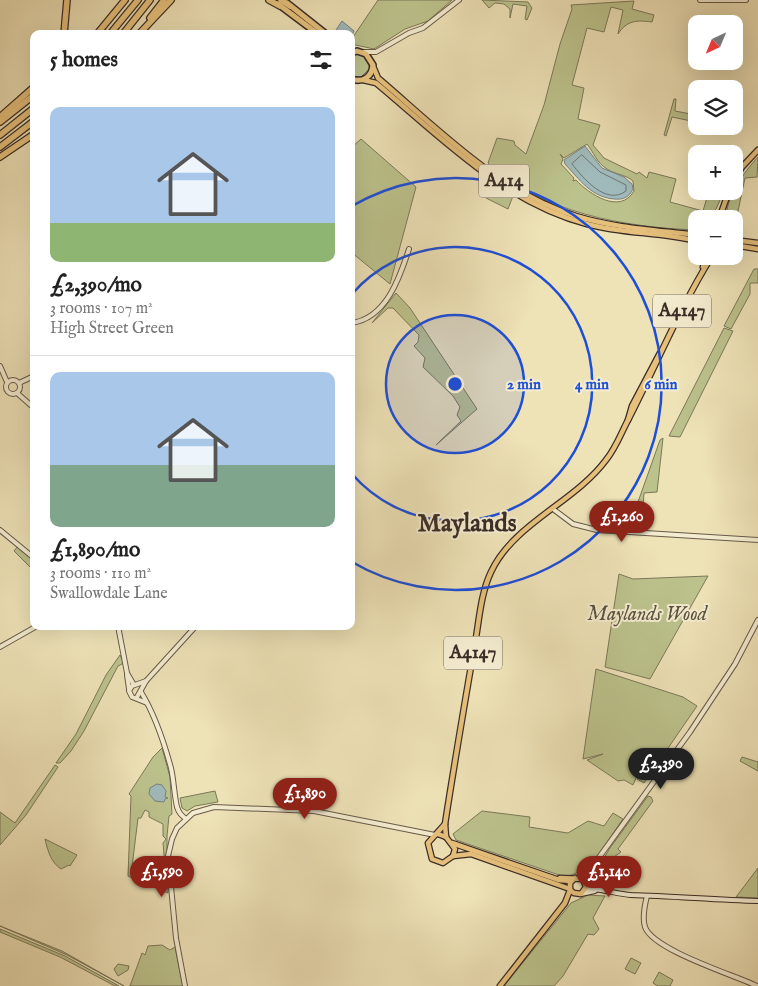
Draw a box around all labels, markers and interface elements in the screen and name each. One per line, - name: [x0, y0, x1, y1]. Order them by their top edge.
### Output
- north arrow: [688, 15, 742, 70]
- map controls: [688, 15, 743, 265]
- icon: filters: [307, 46, 335, 74]
- text: 5 homes: [50, 47, 118, 74]
- button: layers: [688, 80, 743, 135]
- icon: home: [148, 139, 238, 229]
- button: +: [688, 145, 743, 200]
- road number: A414: [479, 165, 529, 198]
- button: −: [688, 210, 743, 265]
- text: £2,390/mo: [50, 272, 142, 299]
- road number: A4147: [653, 294, 711, 328]
- text: 3 rooms · 107 m²: [50, 299, 153, 319]
- text: High Street Green: [50, 319, 174, 339]
- centre of rings: [446, 375, 464, 393]
- text: 2 min: [507, 375, 541, 394]
- text: 4 min: [575, 375, 609, 394]
- text: 6 min: [644, 375, 678, 394]
- icon: home: [148, 405, 238, 495]
- pin: £1,260: [581, 500, 663, 543]
- text: £1,260: [600, 507, 644, 527]
- district label: Maylands: [417, 508, 517, 540]
- text: £1,890/mo: [50, 537, 140, 564]
- text: 3 rooms · 110 m²: [50, 564, 151, 584]
- text: Swallowdale Lane: [50, 584, 168, 604]
- park label: Maylands Wood: [587, 602, 709, 627]
- road number: A4147: [444, 636, 502, 670]
- pin: £2,390: [620, 748, 702, 790]
- text: £2,390: [639, 754, 683, 774]
- pin: £1,890: [264, 778, 346, 820]
- text: £1,890: [284, 784, 326, 804]
- pin: £1,590: [121, 856, 203, 898]
- pin: £1,140: [568, 856, 650, 898]
- text: £1,590: [141, 862, 183, 882]
- text: £1,140: [588, 862, 630, 882]

